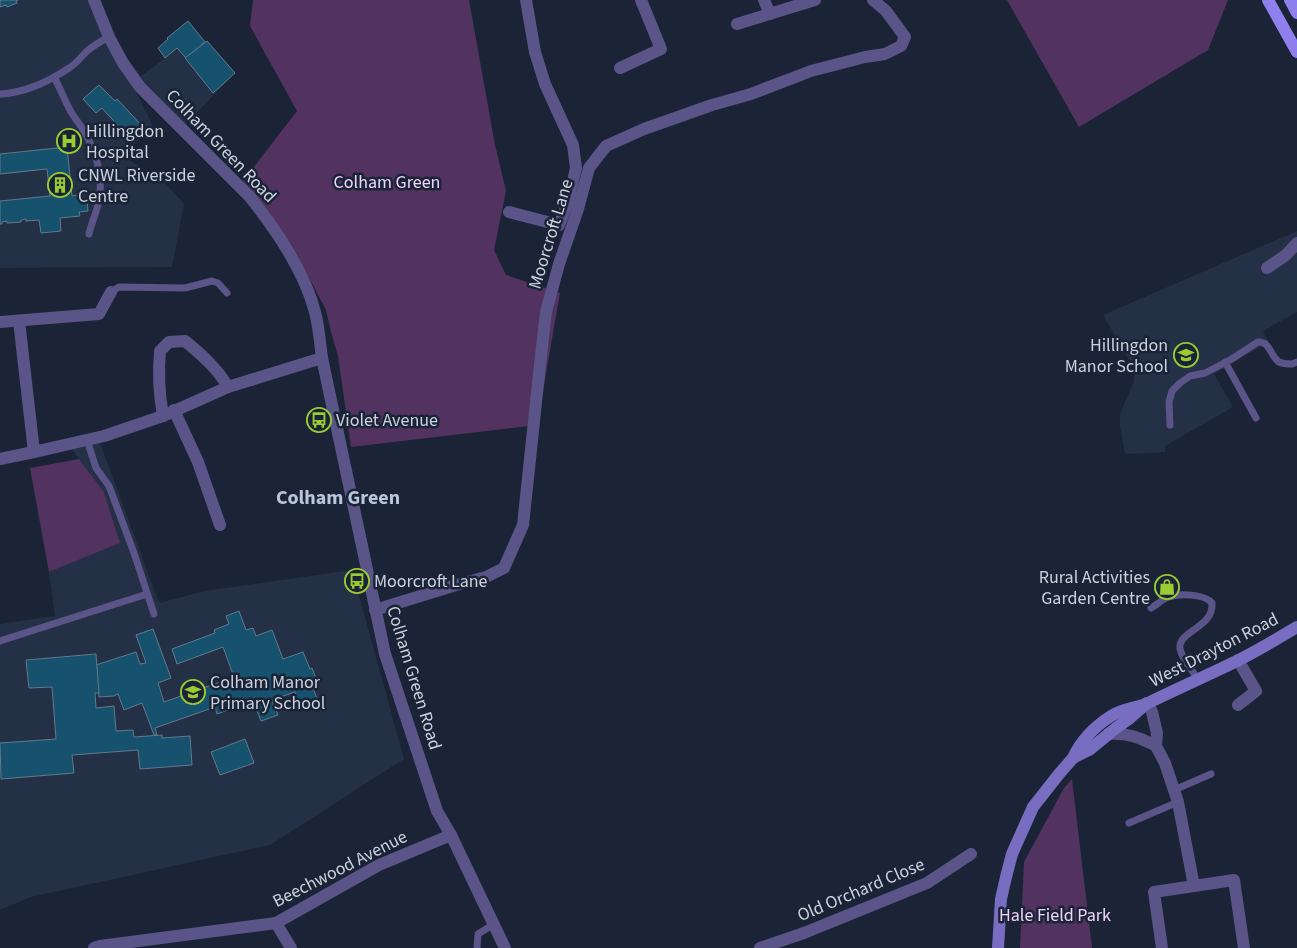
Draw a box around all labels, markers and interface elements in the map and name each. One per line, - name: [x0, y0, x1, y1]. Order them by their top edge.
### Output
- street label: Colham Green Road: [160, 84, 282, 208]
- place label: Hillingdon Hospital: [86, 119, 164, 165]
- hospital icon: Hillingdon Hospital: [56, 128, 82, 154]
- place label: CNWL Riverside Centre: [78, 163, 195, 209]
- park label: Colham Green: [334, 170, 440, 195]
- building icon: CNWL Riverside Centre: [47, 172, 73, 198]
- street label: Moorcroft Lane: [522, 176, 580, 292]
- place label: Hillingdon Manor School: [1065, 333, 1168, 379]
- school or university icon: Hillingdon Manor School: [1173, 342, 1199, 368]
- bus stop icon: Violet Avenue: [306, 407, 332, 433]
- place label: Violet Avenue: [336, 408, 438, 433]
- district label: Colham Green: [276, 484, 400, 512]
- place label: Rural Activities Garden Centre: [1039, 565, 1150, 611]
- bus stop icon: Moorcroft Lane: [344, 568, 370, 594]
- place label: Moorcroft Lane: [374, 569, 488, 594]
- shop icon: Rural Activities Garden Centre: [1154, 574, 1180, 600]
- street label: Colham Green Road: [380, 603, 448, 753]
- street label: West Drayton Road: [1145, 607, 1283, 693]
- place label: Colham Manor Primary School: [210, 670, 325, 716]
- school or university icon: Colham Manor Primary School: [180, 679, 206, 705]
- street label: Beechwood Avenue: [268, 824, 412, 914]
- street label: Old Orchard Close: [794, 852, 929, 928]
- park label: Hale Field Park: [999, 903, 1111, 928]

